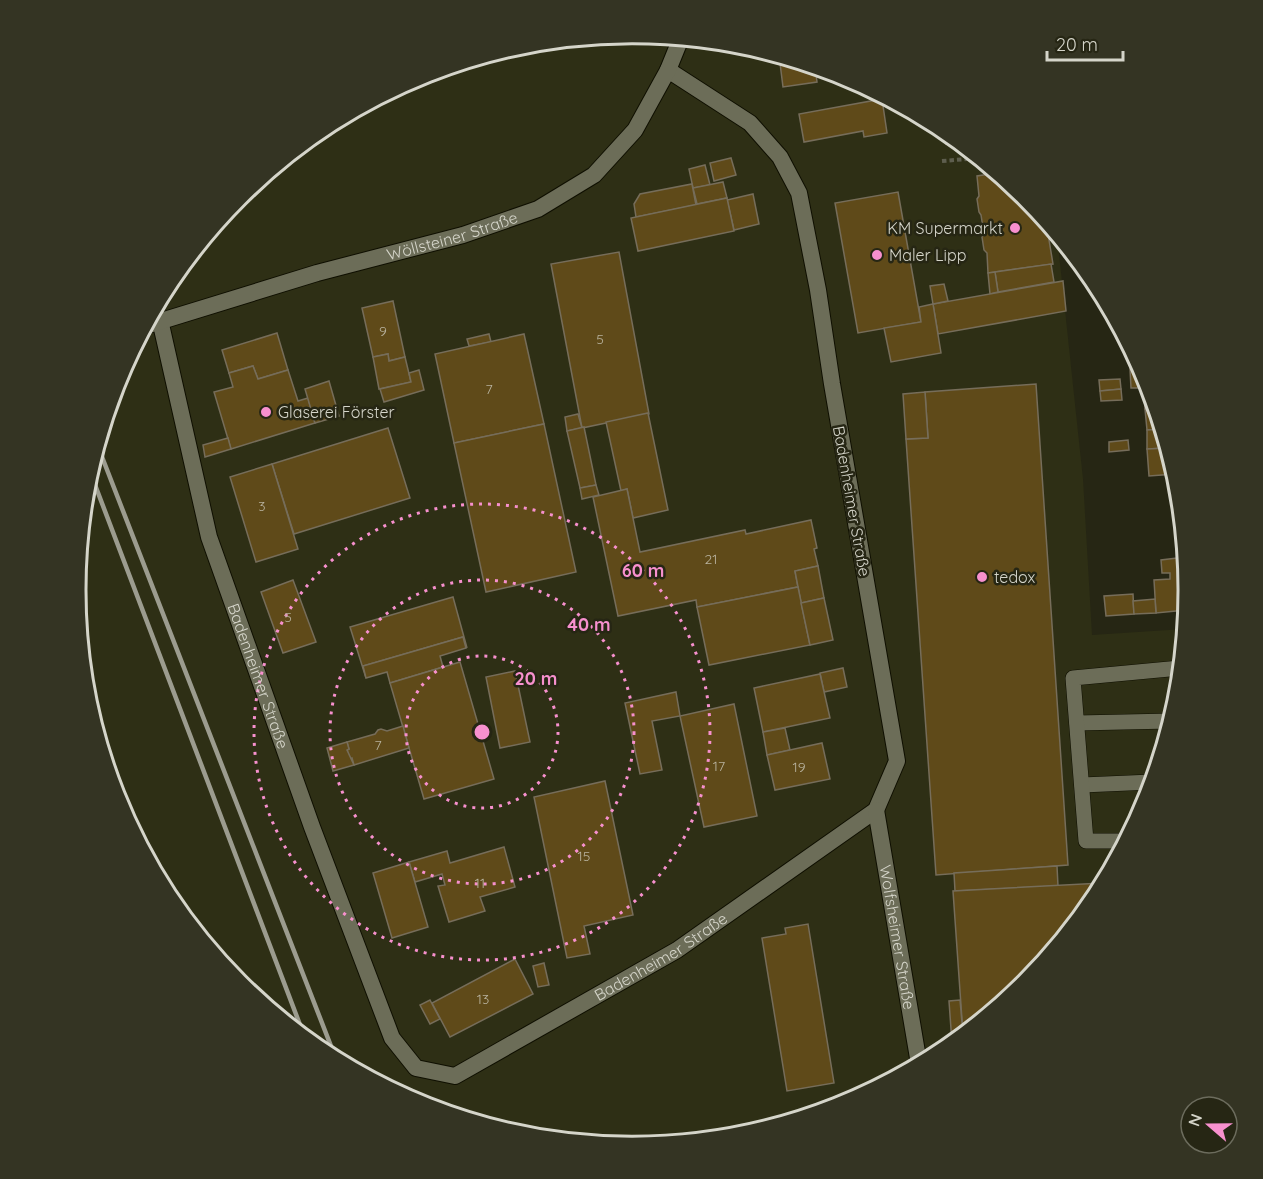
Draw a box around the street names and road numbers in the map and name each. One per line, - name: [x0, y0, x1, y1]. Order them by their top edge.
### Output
- street label: Wöllsteiner Straße: [384, 207, 520, 264]
- street label: Badenheimer Straße: [829, 424, 875, 578]
- street label: Badenheimer Straße: [223, 601, 293, 751]
- street label: Wolfsheimer Straße: [875, 863, 920, 1011]
- street label: Badenheimer Straße: [591, 908, 731, 1005]

